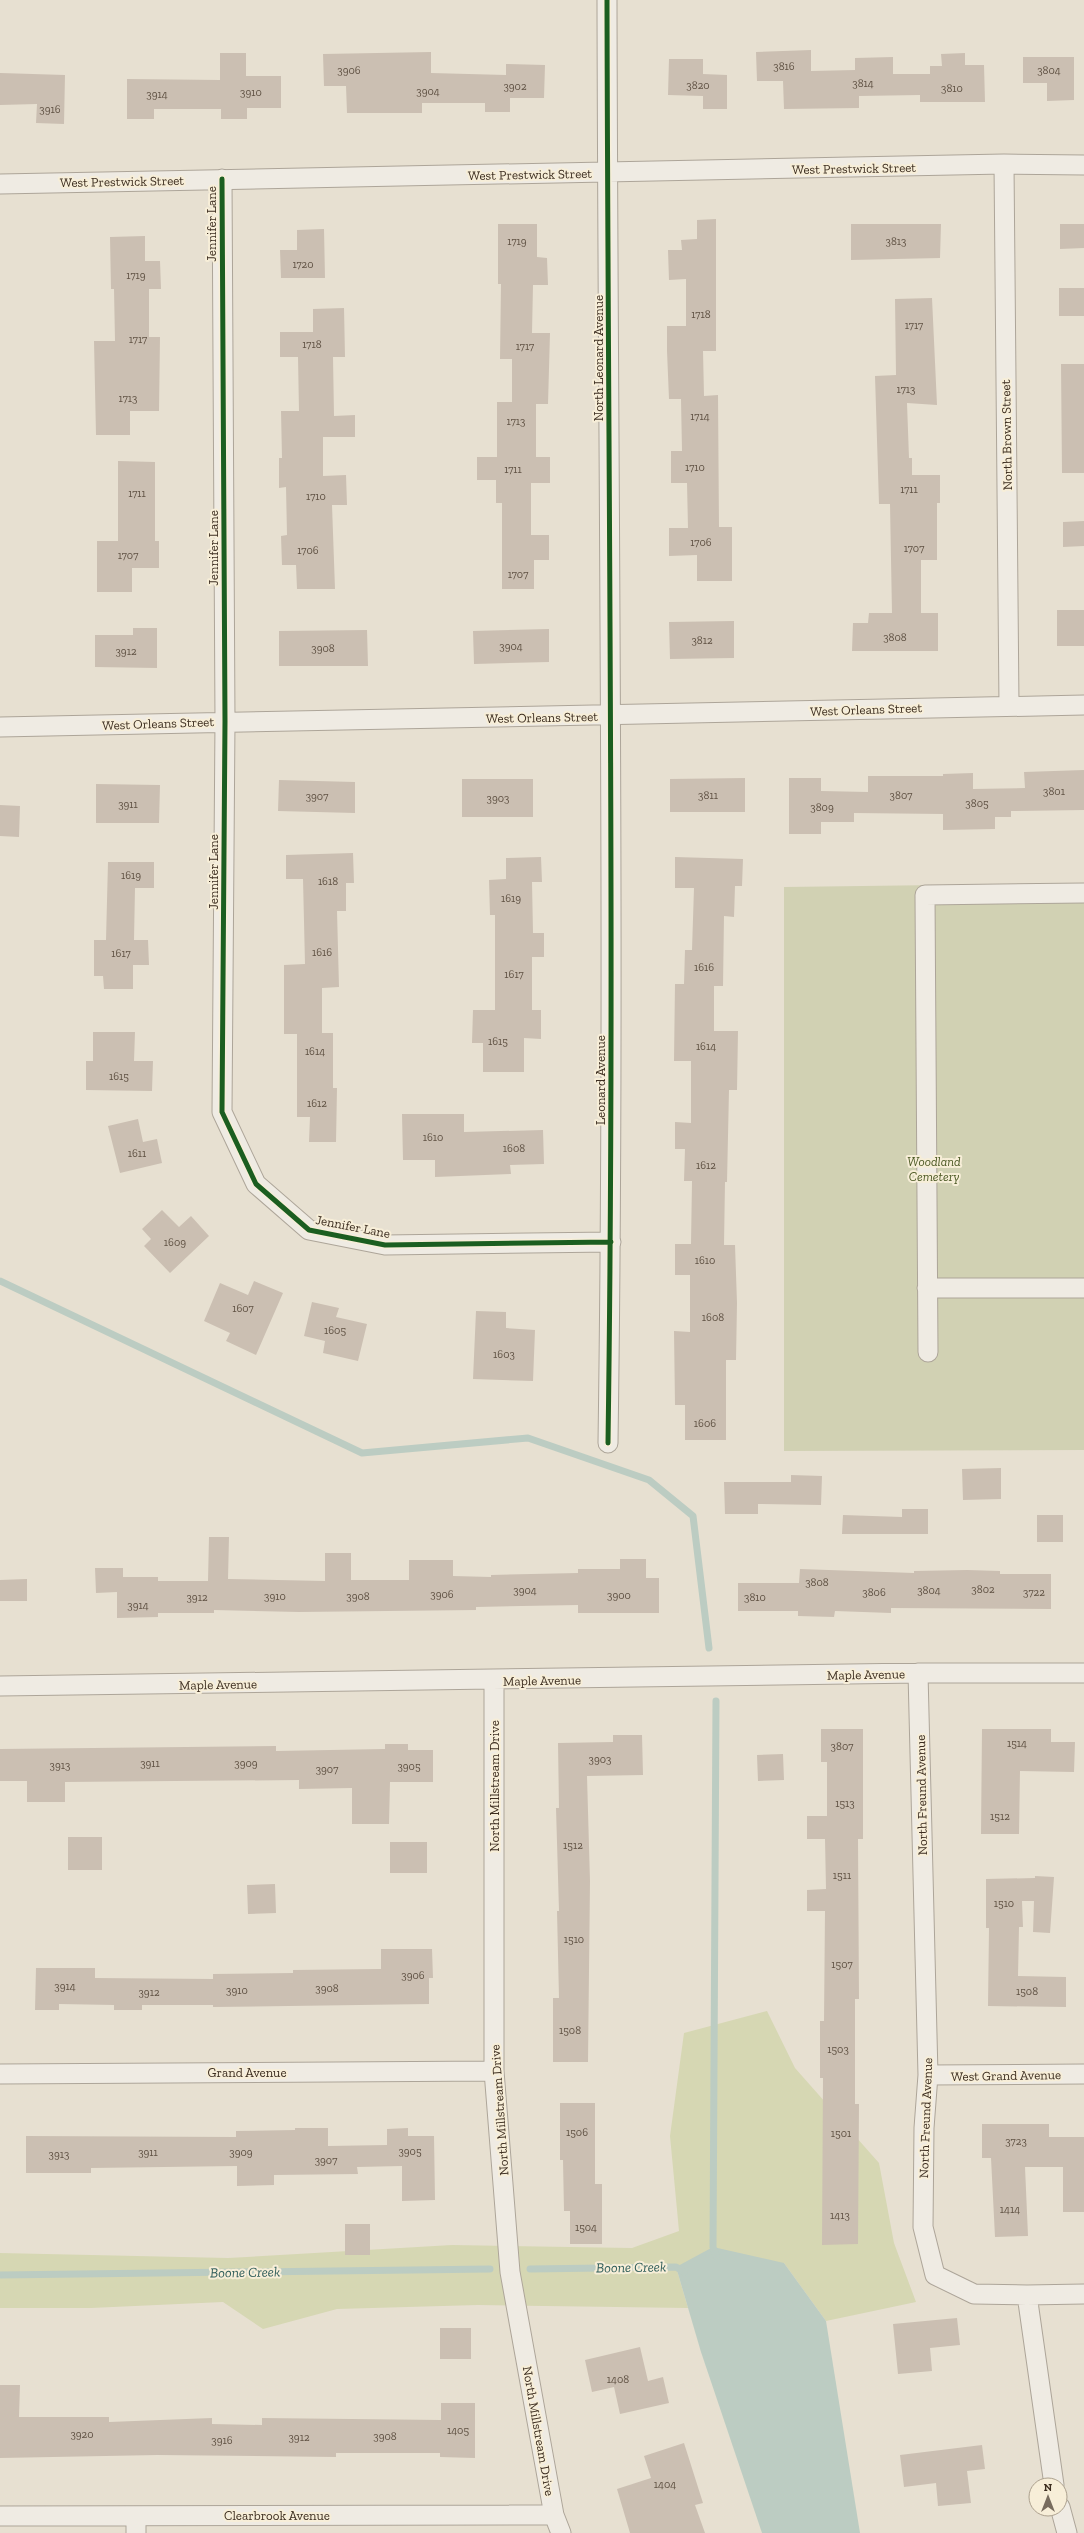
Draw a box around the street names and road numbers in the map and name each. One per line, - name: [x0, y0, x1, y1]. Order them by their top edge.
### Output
- street label: West Prestwick Street: [792, 160, 916, 177]
- street label: West Prestwick Street: [468, 166, 592, 183]
- street label: West Prestwick Street: [60, 173, 184, 190]
- street label: Jennifer Lane: [204, 186, 219, 262]
- street label: North Leonard Avenue: [591, 295, 606, 421]
- street label: North Brown Street: [998, 379, 1015, 491]
- street label: Jennifer Lane: [206, 510, 221, 586]
- street label: West Orleans Street: [810, 700, 923, 719]
- street label: West Orleans Street: [486, 709, 598, 726]
- street label: West Orleans Street: [102, 714, 215, 733]
- street label: Jennifer Lane: [206, 834, 221, 910]
- street label: Leonard Avenue: [593, 1035, 608, 1125]
- street label: Jennifer Lane: [314, 1212, 391, 1241]
- street label: Maple Avenue: [827, 1666, 905, 1683]
- street label: Maple Avenue: [503, 1672, 581, 1689]
- street label: Maple Avenue: [179, 1676, 257, 1693]
- street label: North Millstream Drive: [487, 1720, 502, 1852]
- street label: North Freund Avenue: [913, 1734, 930, 1856]
- street label: North Millstream Drive: [487, 2044, 512, 2176]
- street label: North Freund Avenue: [916, 2057, 935, 2179]
- street label: Grand Avenue: [207, 2065, 287, 2080]
- street label: West Grand Avenue: [951, 2067, 1061, 2084]
- street label: North Millstream Drive: [520, 2365, 557, 2497]
- street label: Clearbrook Avenue: [224, 2508, 330, 2523]

